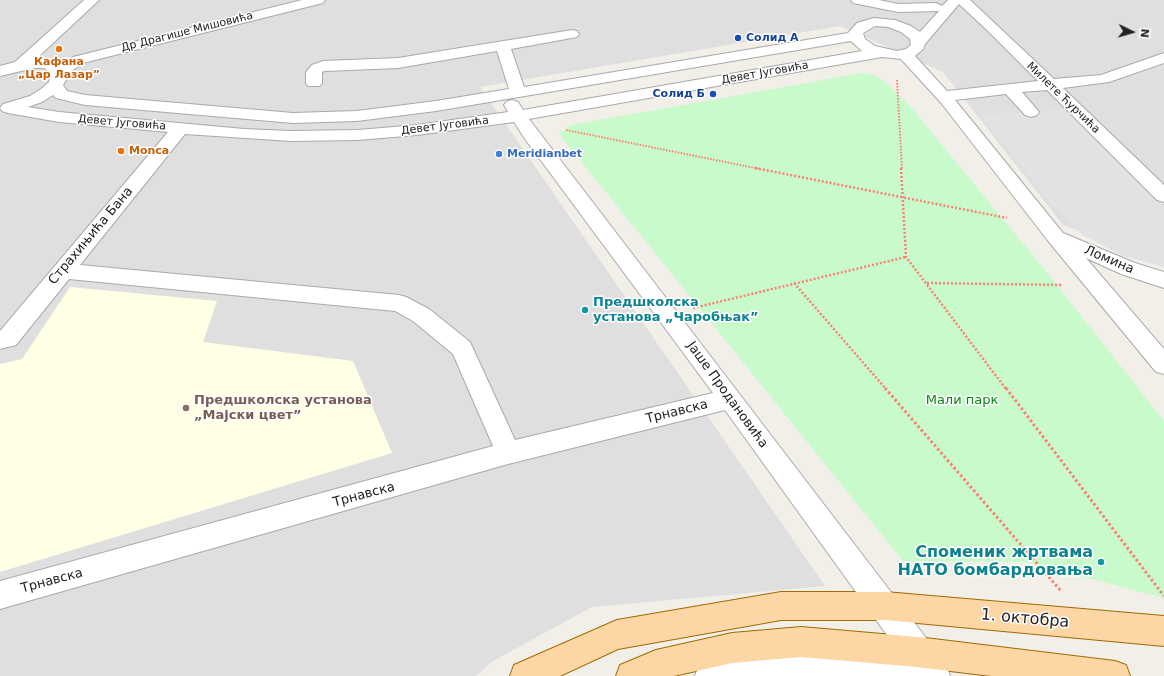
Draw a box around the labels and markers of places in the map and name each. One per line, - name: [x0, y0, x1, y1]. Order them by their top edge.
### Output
- place label: Солид А: [746, 31, 799, 45]
- marker: Солид А: [733, 33, 743, 43]
- marker: Кафана „Цар Лазар”: [54, 44, 64, 54]
- place label: Кафана „Цар Лазар”: [18, 55, 100, 81]
- place label: Солид Б: [653, 87, 705, 101]
- marker: Солид Б: [708, 89, 718, 99]
- place label: Monca: [129, 144, 169, 158]
- marker: Monca: [116, 146, 126, 156]
- place label: Meridianbet: [507, 147, 582, 161]
- marker: Meridianbet: [494, 149, 504, 159]
- place label: Предшколска установа „Чаробњак”: [593, 295, 759, 326]
- marker: Предшколска установа „Чаробњак”: [580, 305, 590, 315]
- place label: Предшколска установа „Мајски цвет”: [194, 393, 372, 424]
- marker: Предшколска установа „Мајски цвет”: [181, 403, 191, 413]
- place label: Споменик жртвама НАТО бомбардовања: [898, 543, 1093, 581]
- marker: Споменик жртвама НАТО бомбардовања: [1096, 557, 1106, 567]

